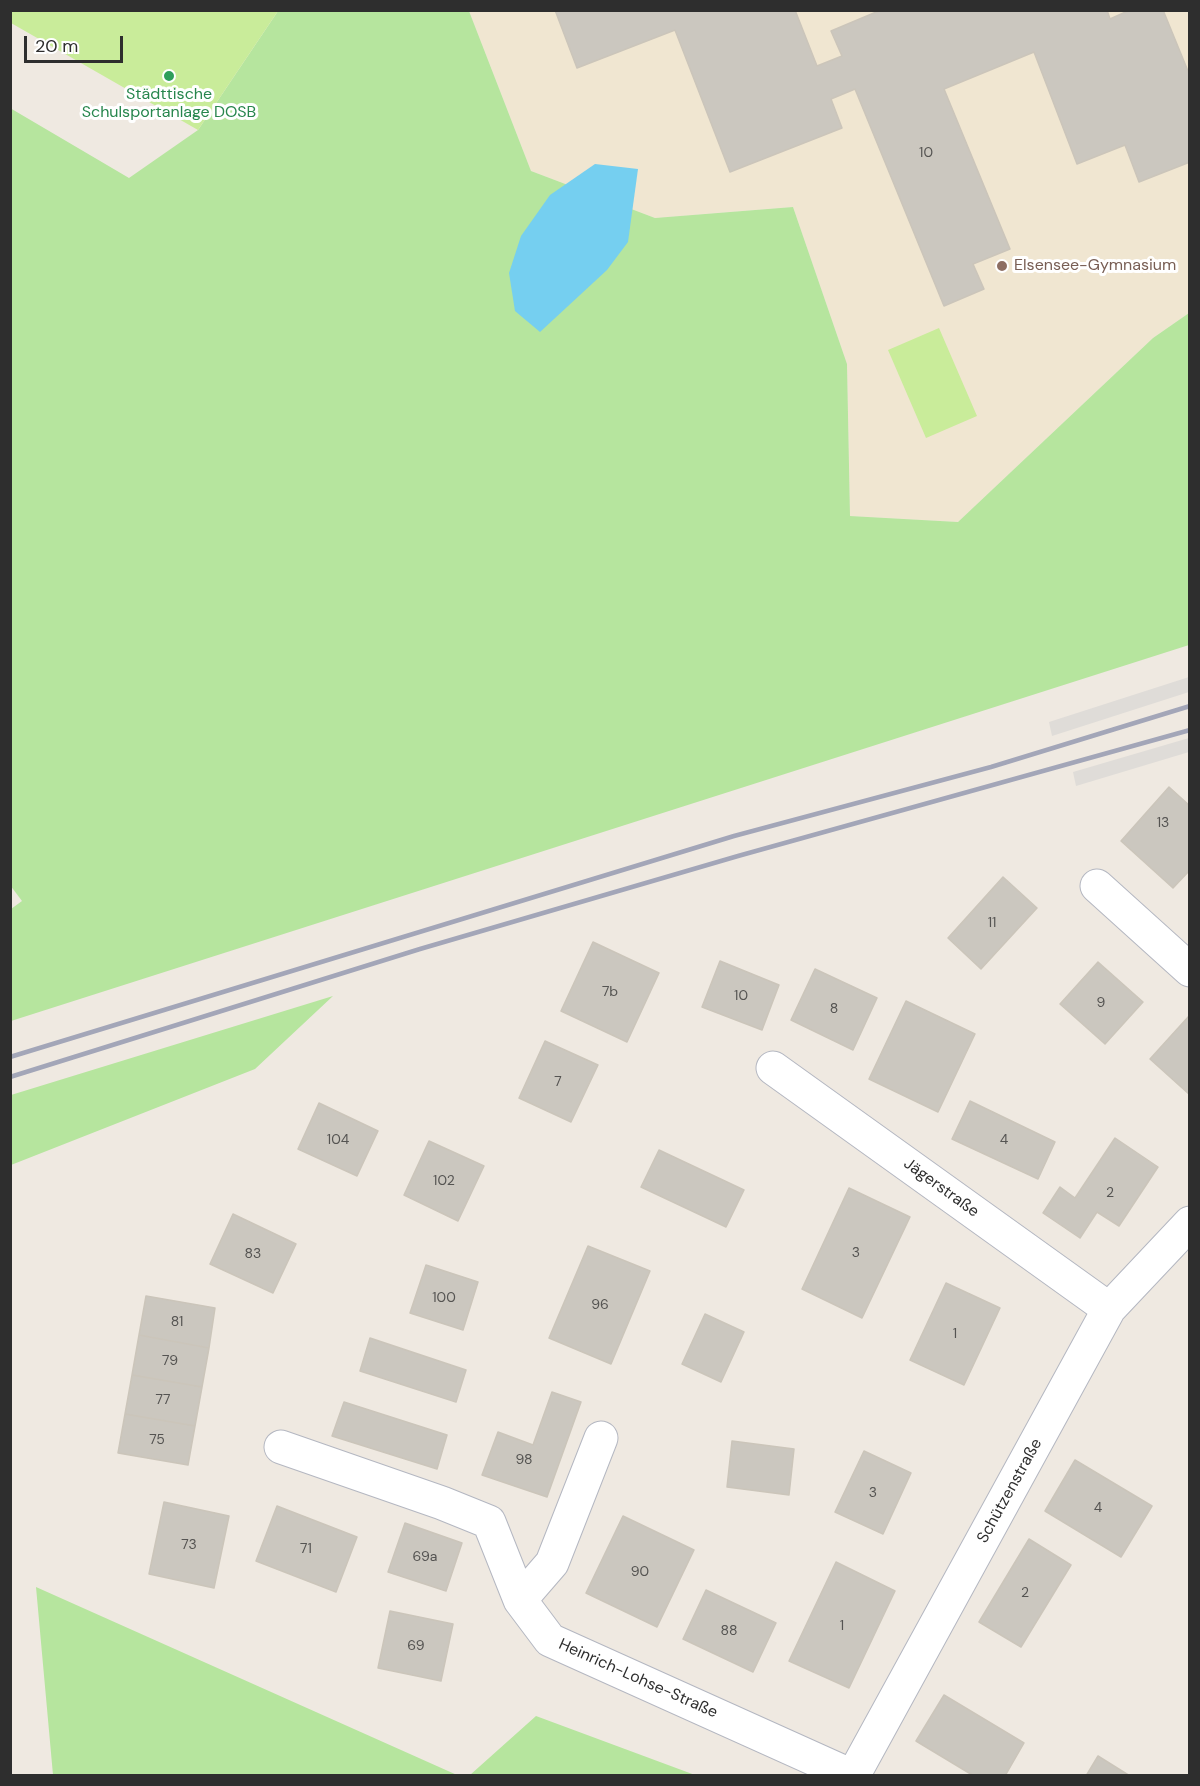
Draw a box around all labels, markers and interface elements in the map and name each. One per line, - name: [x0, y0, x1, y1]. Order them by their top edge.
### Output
- scale bar: [27, 24, 126, 62]
- text: 20 m: [35, 34, 78, 58]
- marker: Städttische Schulsportanlage DOSB: [162, 69, 176, 83]
- place label: Städttische Schulsportanlage DOSB: [82, 85, 256, 123]
- house number: 10: [919, 145, 933, 161]
- place label: Elsensee-Gymnasium: [1014, 256, 1176, 276]
- marker: Elsensee-Gymnasium: [995, 259, 1009, 273]
- house number: 13: [1157, 815, 1169, 831]
- house number: 11: [988, 915, 996, 931]
- house number: 7b: [602, 984, 618, 1000]
- house number: 10: [734, 988, 748, 1004]
- house number: 9: [1097, 995, 1105, 1011]
- house number: 8: [830, 1001, 838, 1017]
- house number: 7: [554, 1074, 562, 1090]
- house number: 104: [327, 1132, 349, 1148]
- house number: 4: [1000, 1132, 1008, 1148]
- street label: Jägerstraße: [900, 1154, 982, 1222]
- house number: 102: [433, 1173, 455, 1189]
- house number: 2: [1106, 1185, 1114, 1201]
- house number: 3: [852, 1245, 860, 1261]
- house number: 83: [245, 1246, 261, 1262]
- house number: 100: [432, 1290, 456, 1306]
- house number: 96: [591, 1297, 609, 1313]
- house number: 81: [171, 1314, 183, 1330]
- house number: 1: [953, 1326, 957, 1342]
- house number: 79: [162, 1353, 178, 1369]
- house number: 77: [156, 1392, 170, 1408]
- house number: 75: [149, 1432, 165, 1448]
- street label: Schützenstraße: [973, 1435, 1047, 1547]
- house number: 98: [515, 1452, 533, 1468]
- house number: 3: [869, 1485, 877, 1501]
- house number: 4: [1094, 1500, 1102, 1516]
- house number: 73: [181, 1537, 197, 1553]
- house number: 71: [300, 1541, 312, 1557]
- house number: 69a: [413, 1549, 437, 1565]
- house number: 90: [631, 1564, 649, 1580]
- house number: 2: [1021, 1585, 1029, 1601]
- house number: 1: [840, 1618, 844, 1634]
- house number: 88: [720, 1623, 738, 1639]
- street label: Heinrich-Lohse-Straße: [556, 1635, 720, 1723]
- house number: 69: [407, 1638, 425, 1654]

